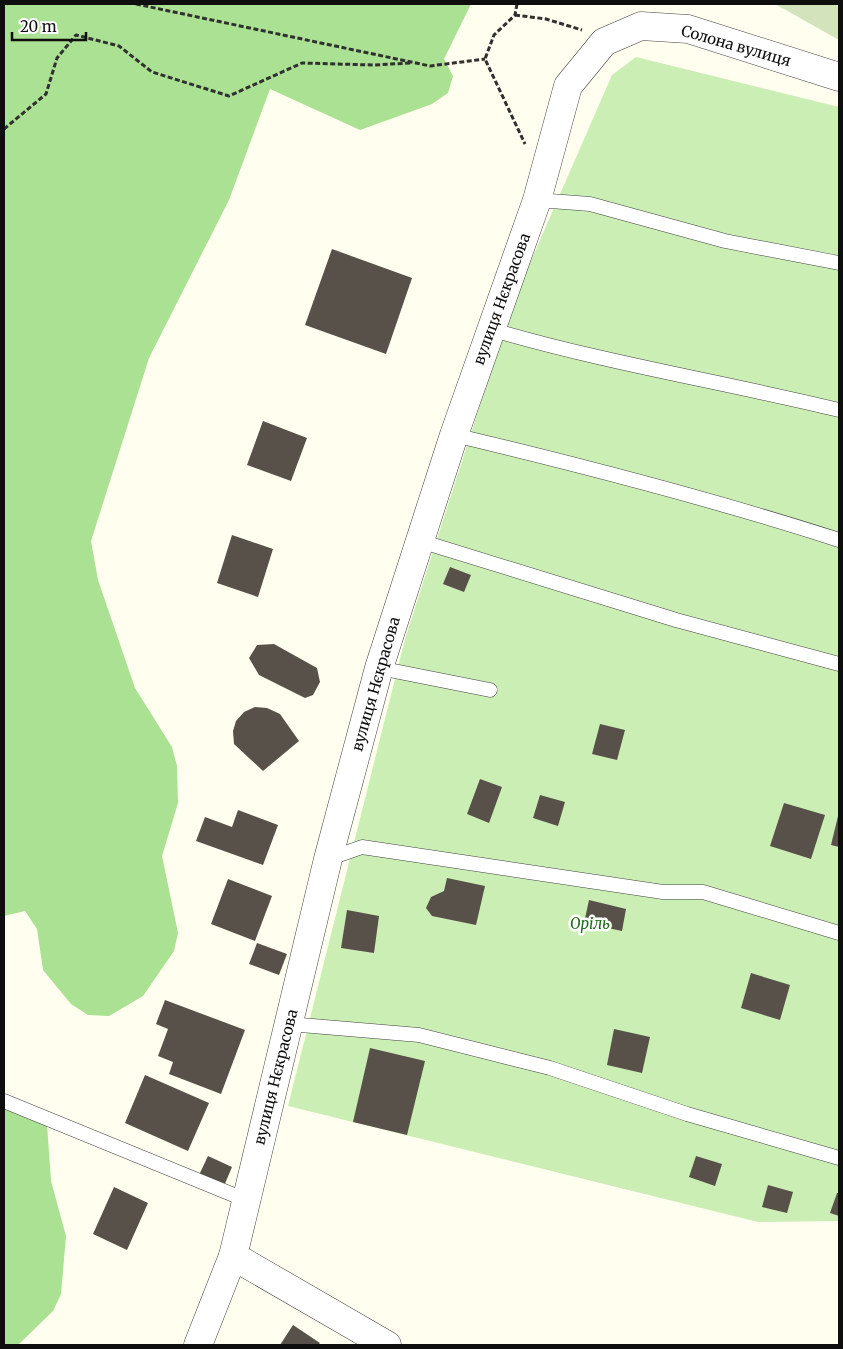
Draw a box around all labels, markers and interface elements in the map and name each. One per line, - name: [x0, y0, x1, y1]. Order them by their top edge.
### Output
- scale bar: [12, 10, 86, 42]
- text: 20 m: [20, 17, 57, 36]
- street label: Солона вулиця: [679, 21, 793, 70]
- street label: вулиця Нєкрасова: [469, 230, 534, 367]
- street label: вулиця Нєкрасова: [347, 614, 404, 753]
- park label: Оріль: [570, 914, 610, 933]
- street label: вулиця Нєкрасова: [249, 1007, 302, 1147]

